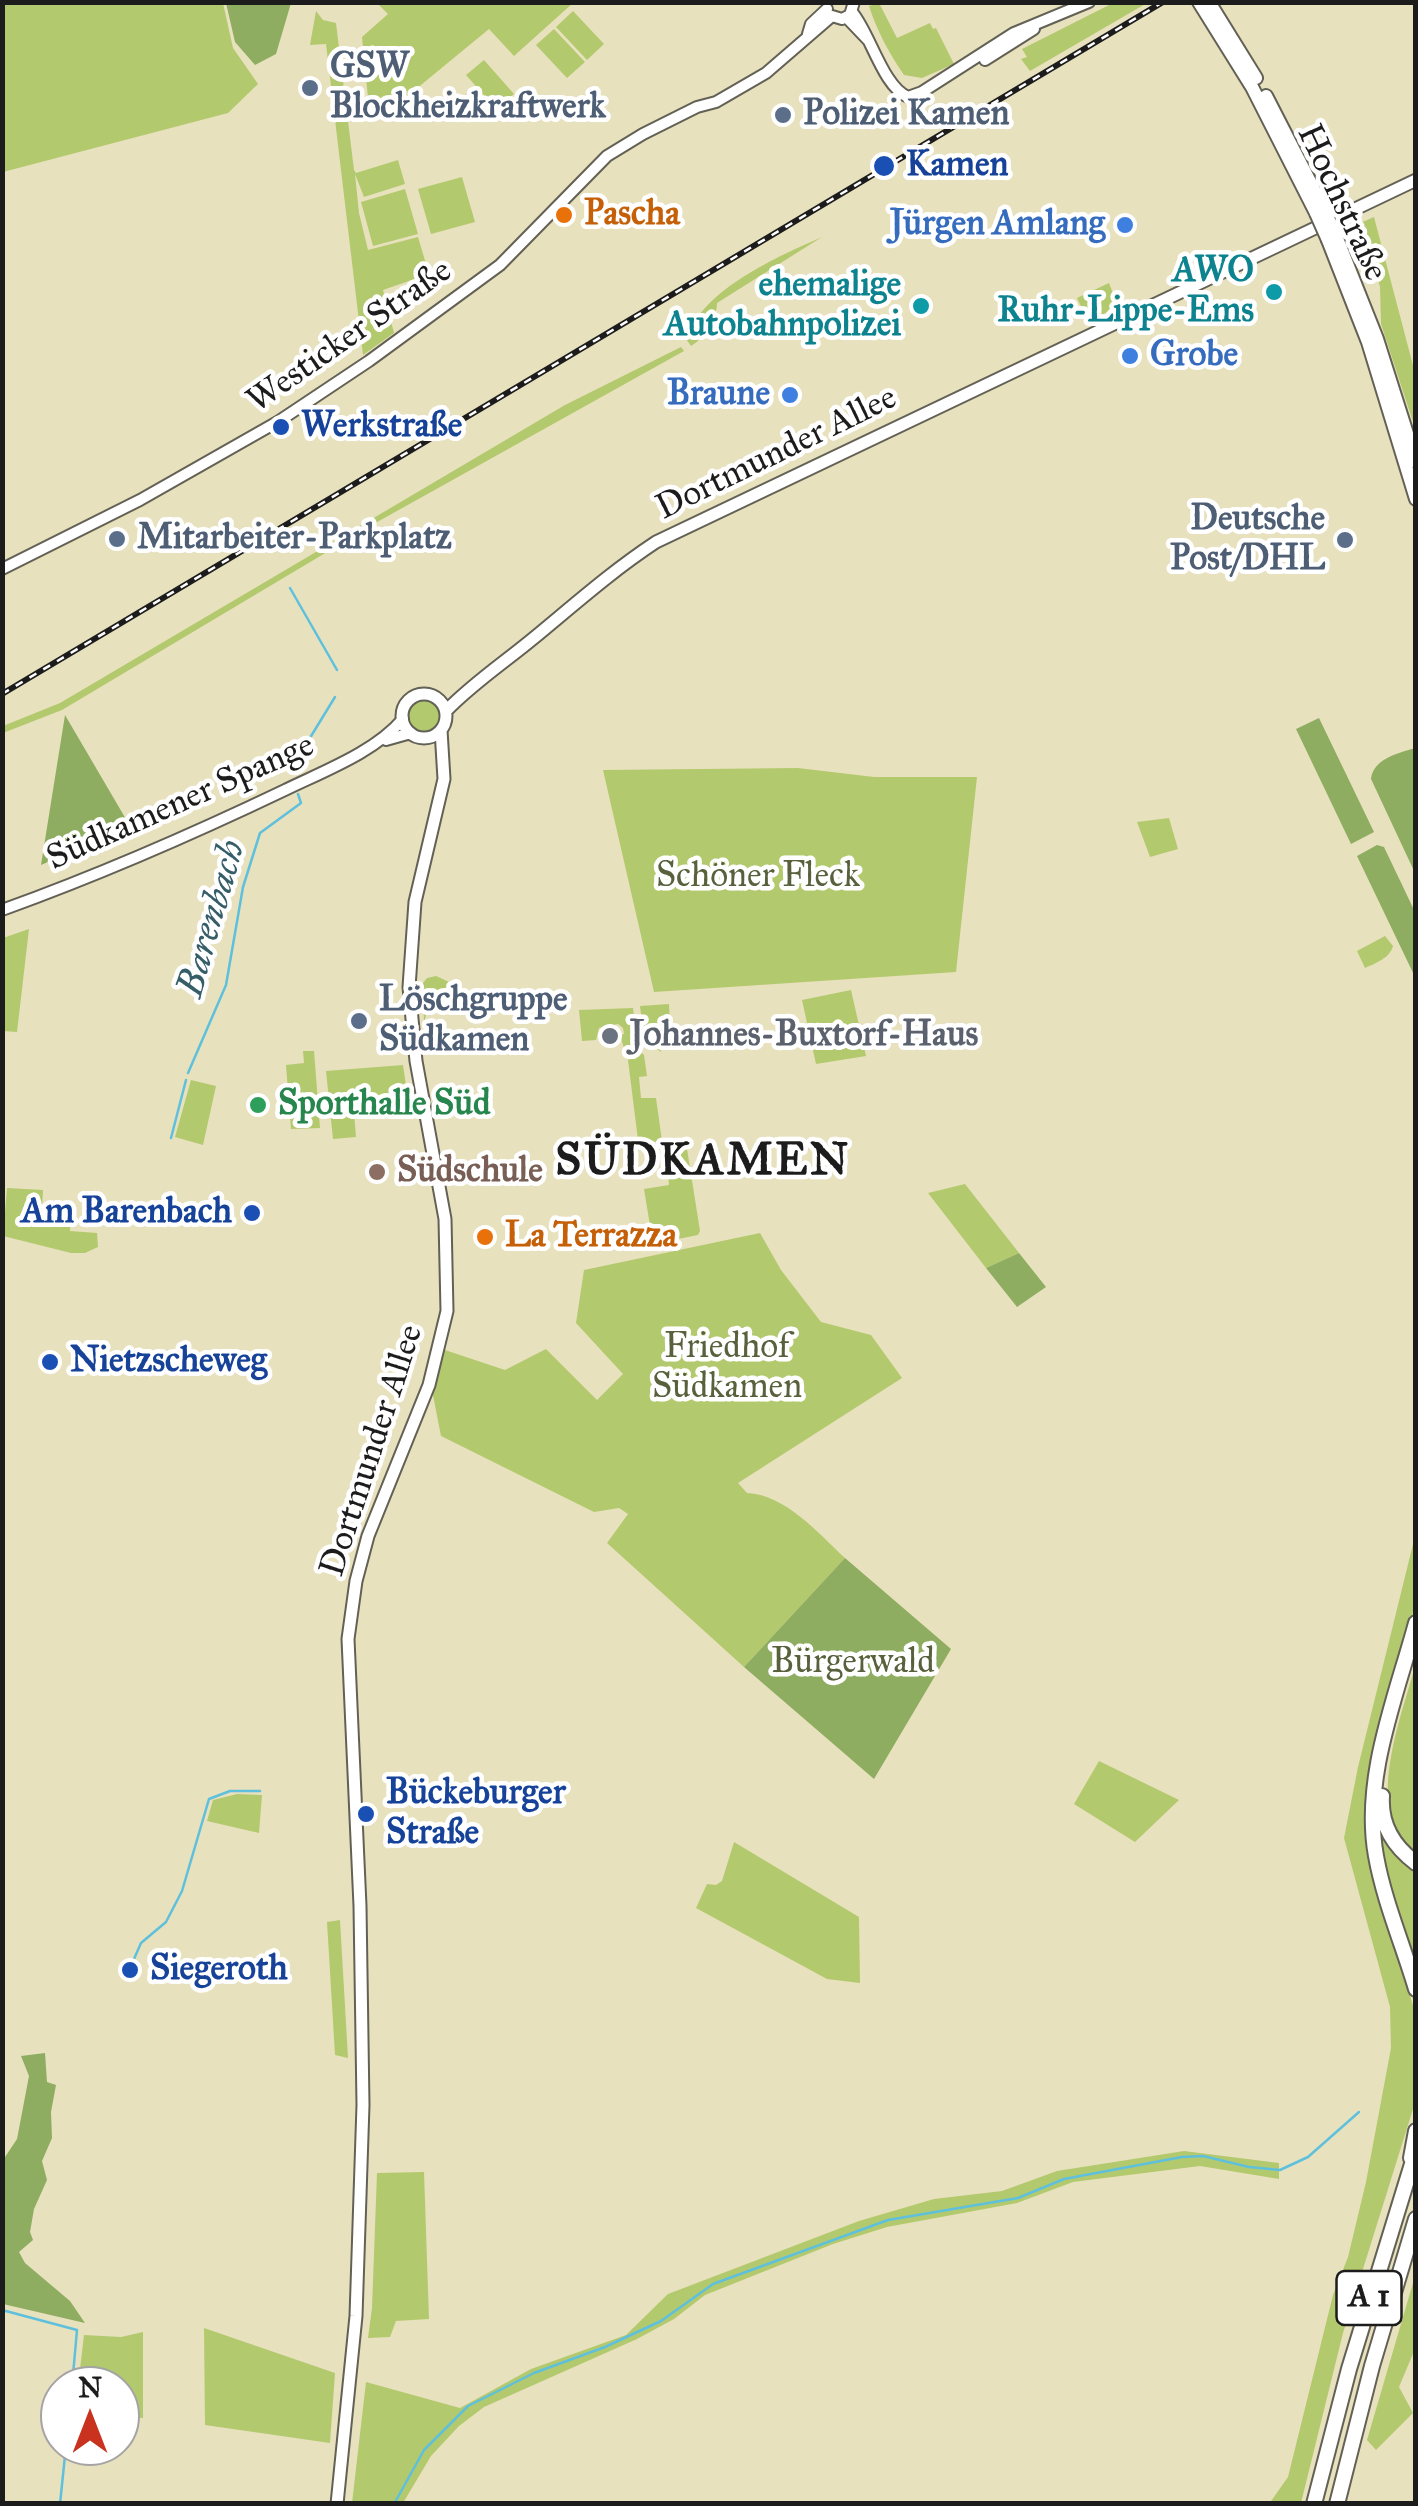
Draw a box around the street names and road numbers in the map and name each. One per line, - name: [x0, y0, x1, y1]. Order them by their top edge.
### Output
- street label: Hochstraße: [1287, 118, 1395, 288]
- street label: Westicker Straße: [240, 251, 460, 423]
- street label: Dortmunder Allee: [650, 378, 904, 530]
- street label: Südkamener Spange: [41, 725, 321, 881]
- street label: Dortmunder Allee: [313, 1320, 433, 1582]
- road number: A 1: [1336, 2271, 1402, 2325]

